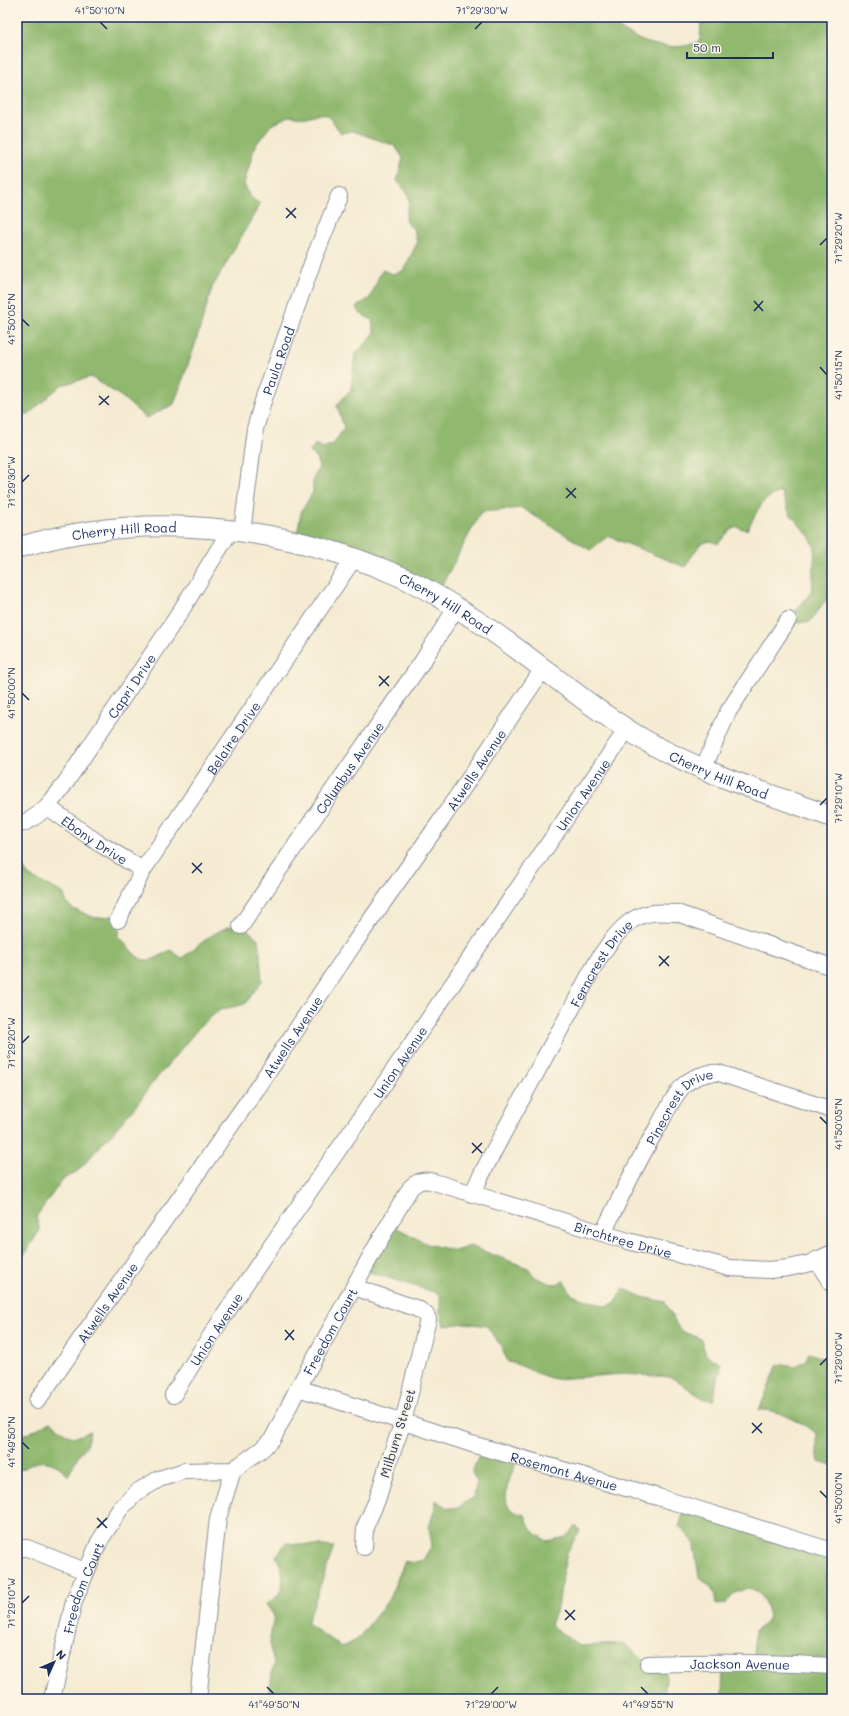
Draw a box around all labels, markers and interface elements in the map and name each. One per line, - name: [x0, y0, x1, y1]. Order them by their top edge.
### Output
- text: 41°50'10"N: [75, 3, 125, 17]
- text: 71°29'30"W: [456, 3, 508, 17]
- scale bar: [687, 34, 773, 60]
- text: 50 m: [693, 39, 721, 55]
- text: 71°29'20"W: [831, 212, 845, 264]
- text: 41°50'05"N: [4, 293, 18, 345]
- street label: Paula Road: [258, 324, 297, 397]
- text: 41°50'15"N: [831, 350, 845, 400]
- text: 71°29'30"W: [4, 456, 18, 508]
- street label: Cherry Hill Road: [70, 518, 177, 543]
- street label: Cherry Hill Road: [397, 569, 495, 637]
- street label: Capri Drive: [103, 650, 159, 721]
- text: 41°50'00"N: [4, 667, 18, 719]
- street label: Belaire Drive: [202, 698, 263, 777]
- street label: Columbus Avenue: [311, 718, 387, 817]
- street label: Atwells Avenue: [442, 725, 509, 813]
- street label: Cherry Hill Road: [667, 746, 771, 802]
- street label: Union Avenue: [552, 755, 613, 834]
- text: 71°29'10"W: [831, 773, 845, 823]
- street label: Ebony Drive: [58, 811, 131, 867]
- street label: Ferncrest Drive: [566, 915, 635, 1010]
- street label: Atwells Avenue: [258, 992, 325, 1080]
- text: 71°29'20"W: [4, 1017, 18, 1069]
- street label: Union Avenue: [369, 1022, 430, 1101]
- street label: Pinecrest Drive: [641, 1064, 714, 1147]
- text: 41°50'05"N: [831, 1098, 845, 1150]
- street label: Birchtree Drive: [573, 1217, 674, 1261]
- street label: Atwells Avenue: [72, 1258, 141, 1346]
- street label: Freedom Court: [299, 1284, 360, 1377]
- street label: Union Avenue: [186, 1289, 246, 1368]
- text: 71°29'00"W: [831, 1332, 845, 1384]
- street label: Milburn Street: [375, 1386, 419, 1480]
- text: 41°49'50"N: [4, 1416, 18, 1468]
- street label: Rosemont Avenue: [509, 1447, 620, 1494]
- text: 41°50'00"N: [831, 1472, 845, 1524]
- street label: Freedom Court: [59, 1539, 107, 1635]
- text: 71°29'10"W: [4, 1578, 18, 1628]
- north arrow: [34, 1642, 74, 1682]
- text: N: [53, 1646, 70, 1663]
- street label: Jackson Avenue: [690, 1654, 790, 1672]
- text: 41°49'50"N: [248, 1697, 300, 1711]
- text: 71°29'00"W: [465, 1697, 517, 1711]
- text: 41°49'55"N: [623, 1697, 673, 1711]

